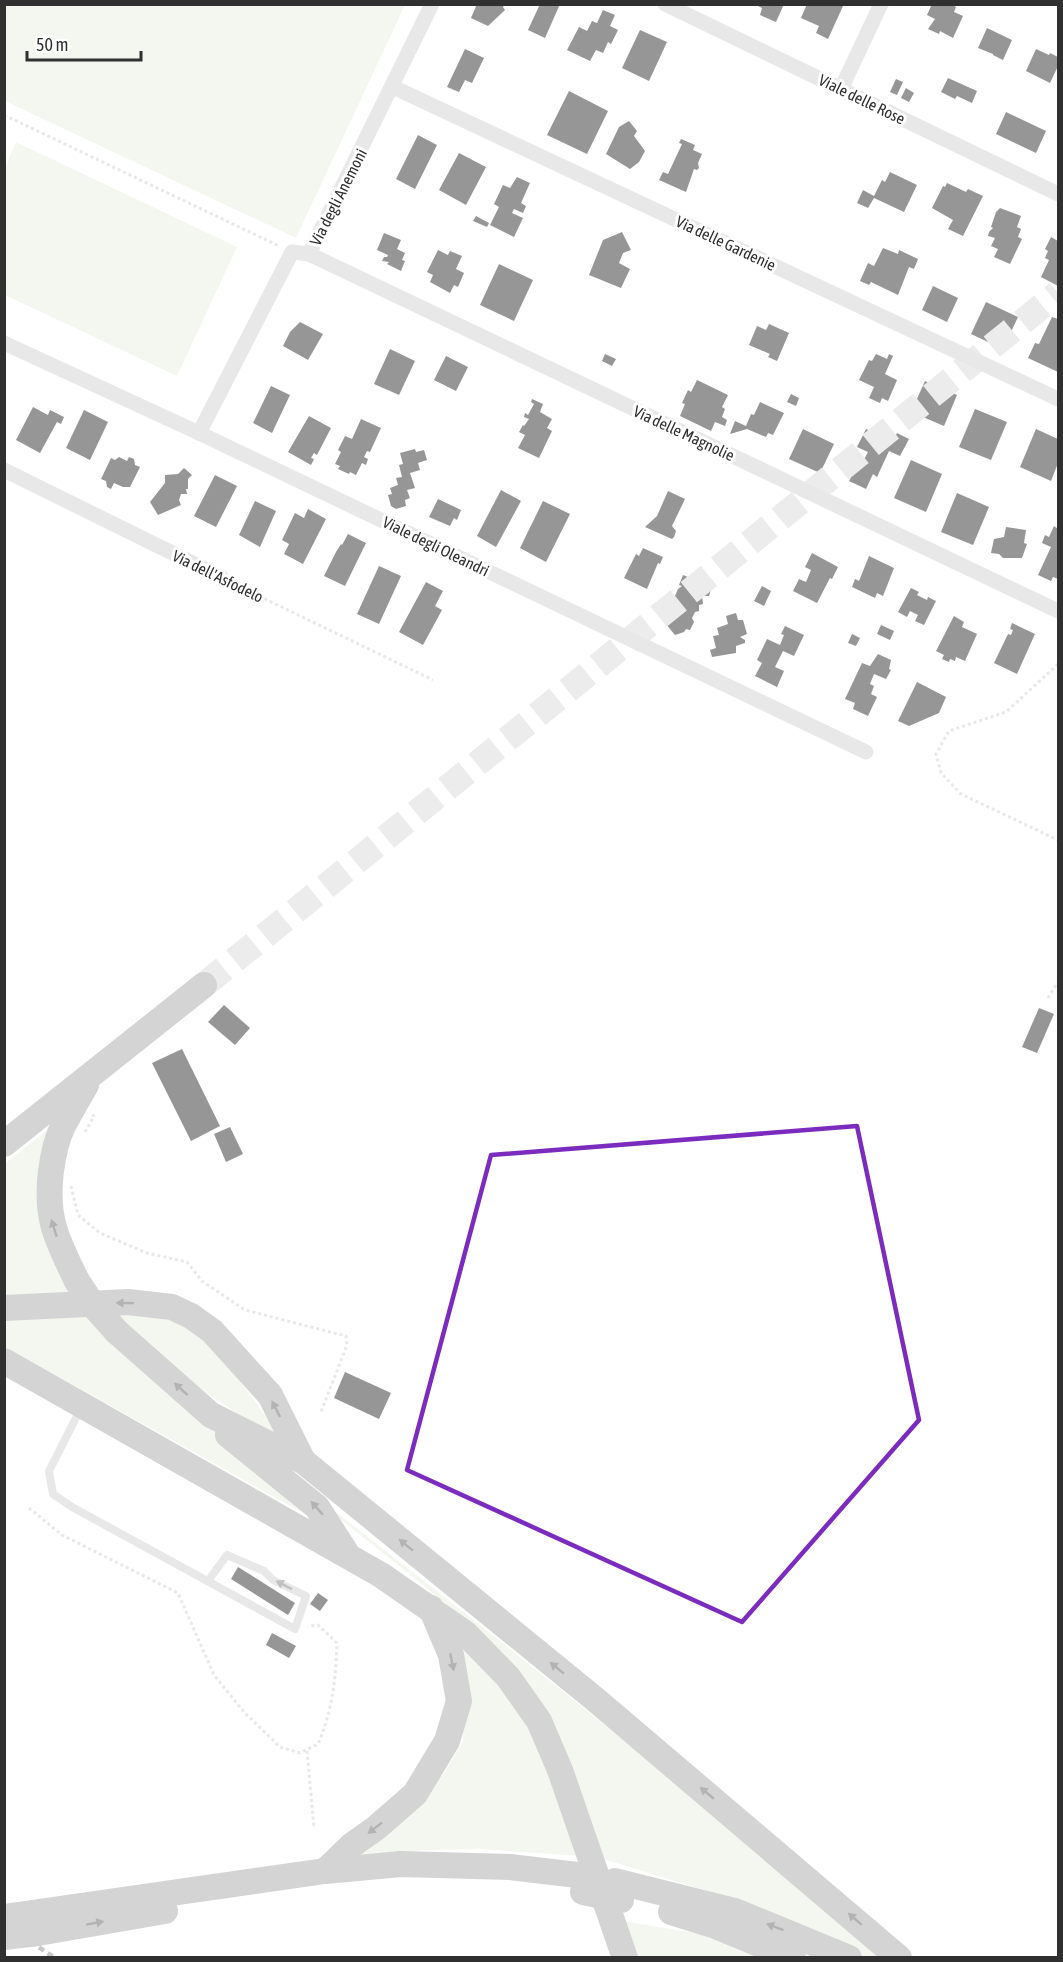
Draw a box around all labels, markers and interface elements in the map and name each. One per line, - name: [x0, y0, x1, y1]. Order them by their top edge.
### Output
- scale bar: [27, 24, 141, 62]
- text: 50 m: [36, 34, 68, 55]
- street label: Viale delle Rose: [816, 70, 908, 128]
- street label: Via degli Anemoni: [306, 146, 371, 249]
- street label: Via delle Gardenie: [673, 212, 779, 274]
- street label: Via delle Magnolie: [630, 402, 737, 465]
- street label: Viale degli Oleandri: [379, 512, 492, 580]
- street label: Via dell'Asfodelo: [170, 546, 266, 606]
- one-way arrow: [49, 1219, 58, 1237]
- one-way arrow: [116, 1298, 135, 1308]
- one-way arrow: [174, 1383, 189, 1396]
- one-way arrow: [272, 1400, 281, 1417]
- one-way arrow: [310, 1501, 323, 1516]
- one-way arrow: [398, 1538, 414, 1551]
- one-way arrow: [276, 1580, 293, 1590]
- one-way arrow: [448, 1653, 457, 1672]
- one-way arrow: [549, 1661, 565, 1674]
- one-way arrow: [699, 1786, 715, 1799]
- one-way arrow: [368, 1821, 383, 1833]
- one-way arrow: [848, 1913, 863, 1926]
- one-way arrow: [86, 1918, 105, 1927]
- one-way arrow: [766, 1922, 784, 1932]

